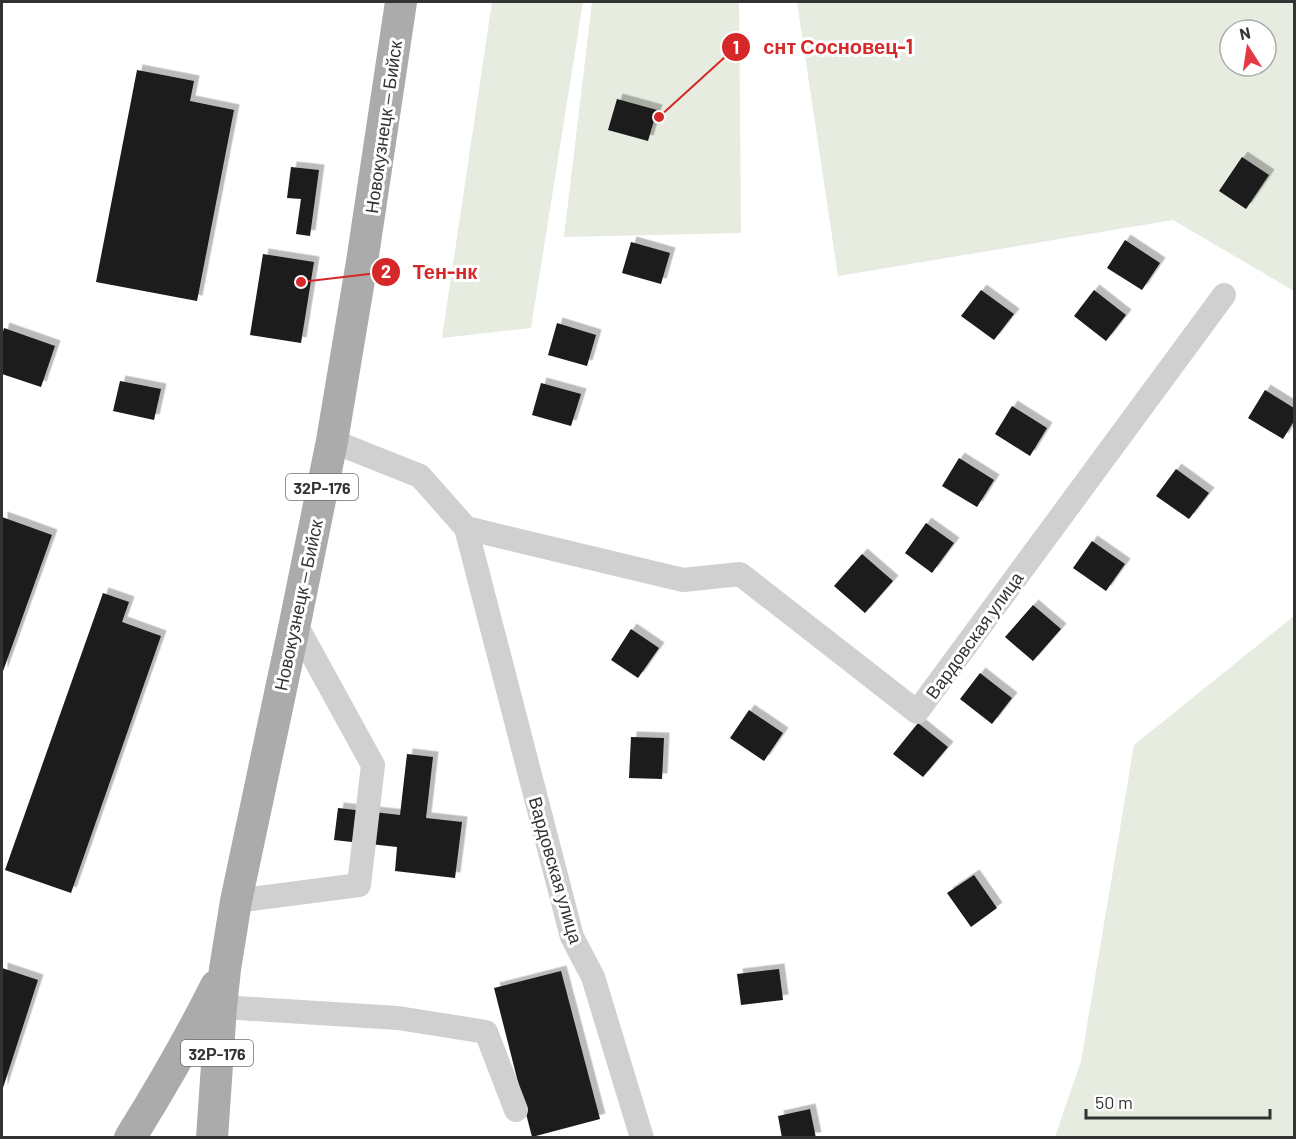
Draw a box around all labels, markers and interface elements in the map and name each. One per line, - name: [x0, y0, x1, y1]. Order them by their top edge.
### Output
- north arrow: [1218, 18, 1278, 78]
- text: N: [1238, 22, 1252, 43]
- callout: снт Сосновец-1: [721, 28, 924, 66]
- text: снт Сосновец-1: [763, 34, 913, 58]
- text: 1: [733, 36, 739, 58]
- street label: Новокузнецк — Бийск: [360, 39, 406, 215]
- callout: Тен-нк: [371, 253, 490, 291]
- text: Тен-нк: [413, 259, 478, 283]
- text: 2: [381, 260, 391, 282]
- road number: 32Р-176: [286, 474, 358, 500]
- street label: Новокузнецк — Бийск: [269, 517, 327, 692]
- street label: Вардовская улица: [921, 566, 1028, 703]
- street label: Вардовская улица: [525, 794, 588, 947]
- road number: 32Р-176: [181, 1040, 253, 1066]
- scale bar: [1086, 1082, 1270, 1120]
- text: 50 m: [1095, 1091, 1133, 1113]

